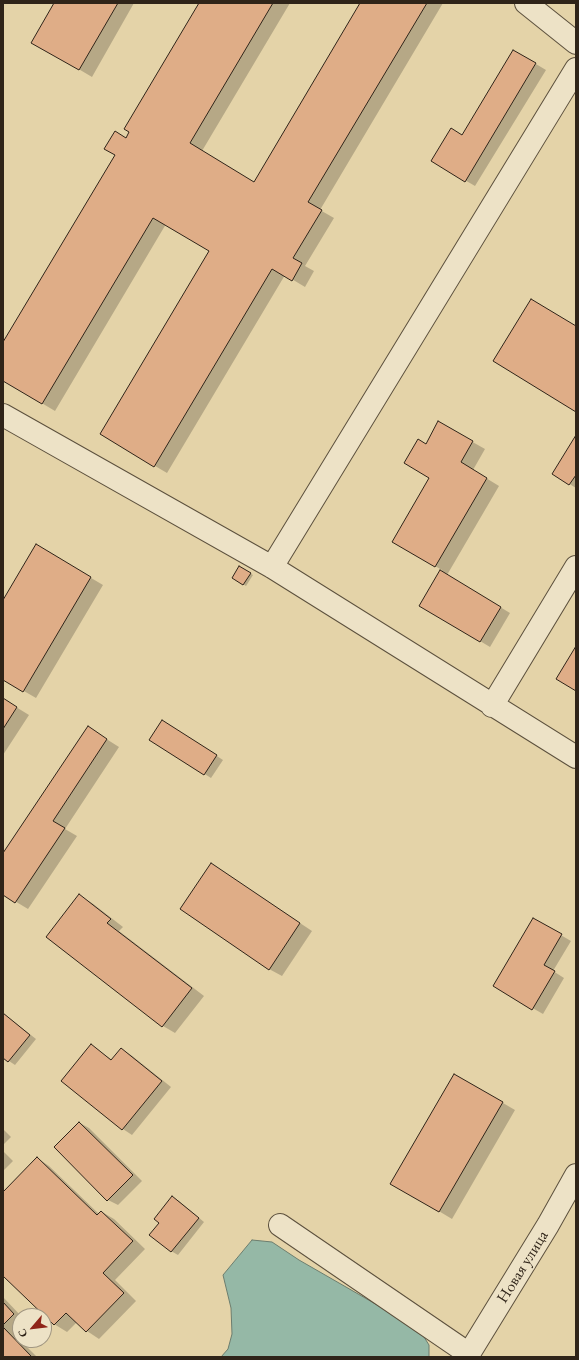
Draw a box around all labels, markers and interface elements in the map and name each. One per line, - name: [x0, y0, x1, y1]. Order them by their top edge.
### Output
- street label: Новая улица: [493, 1227, 553, 1307]
- north arrow: [12, 1308, 52, 1348]
- text: С: [14, 1326, 30, 1340]

